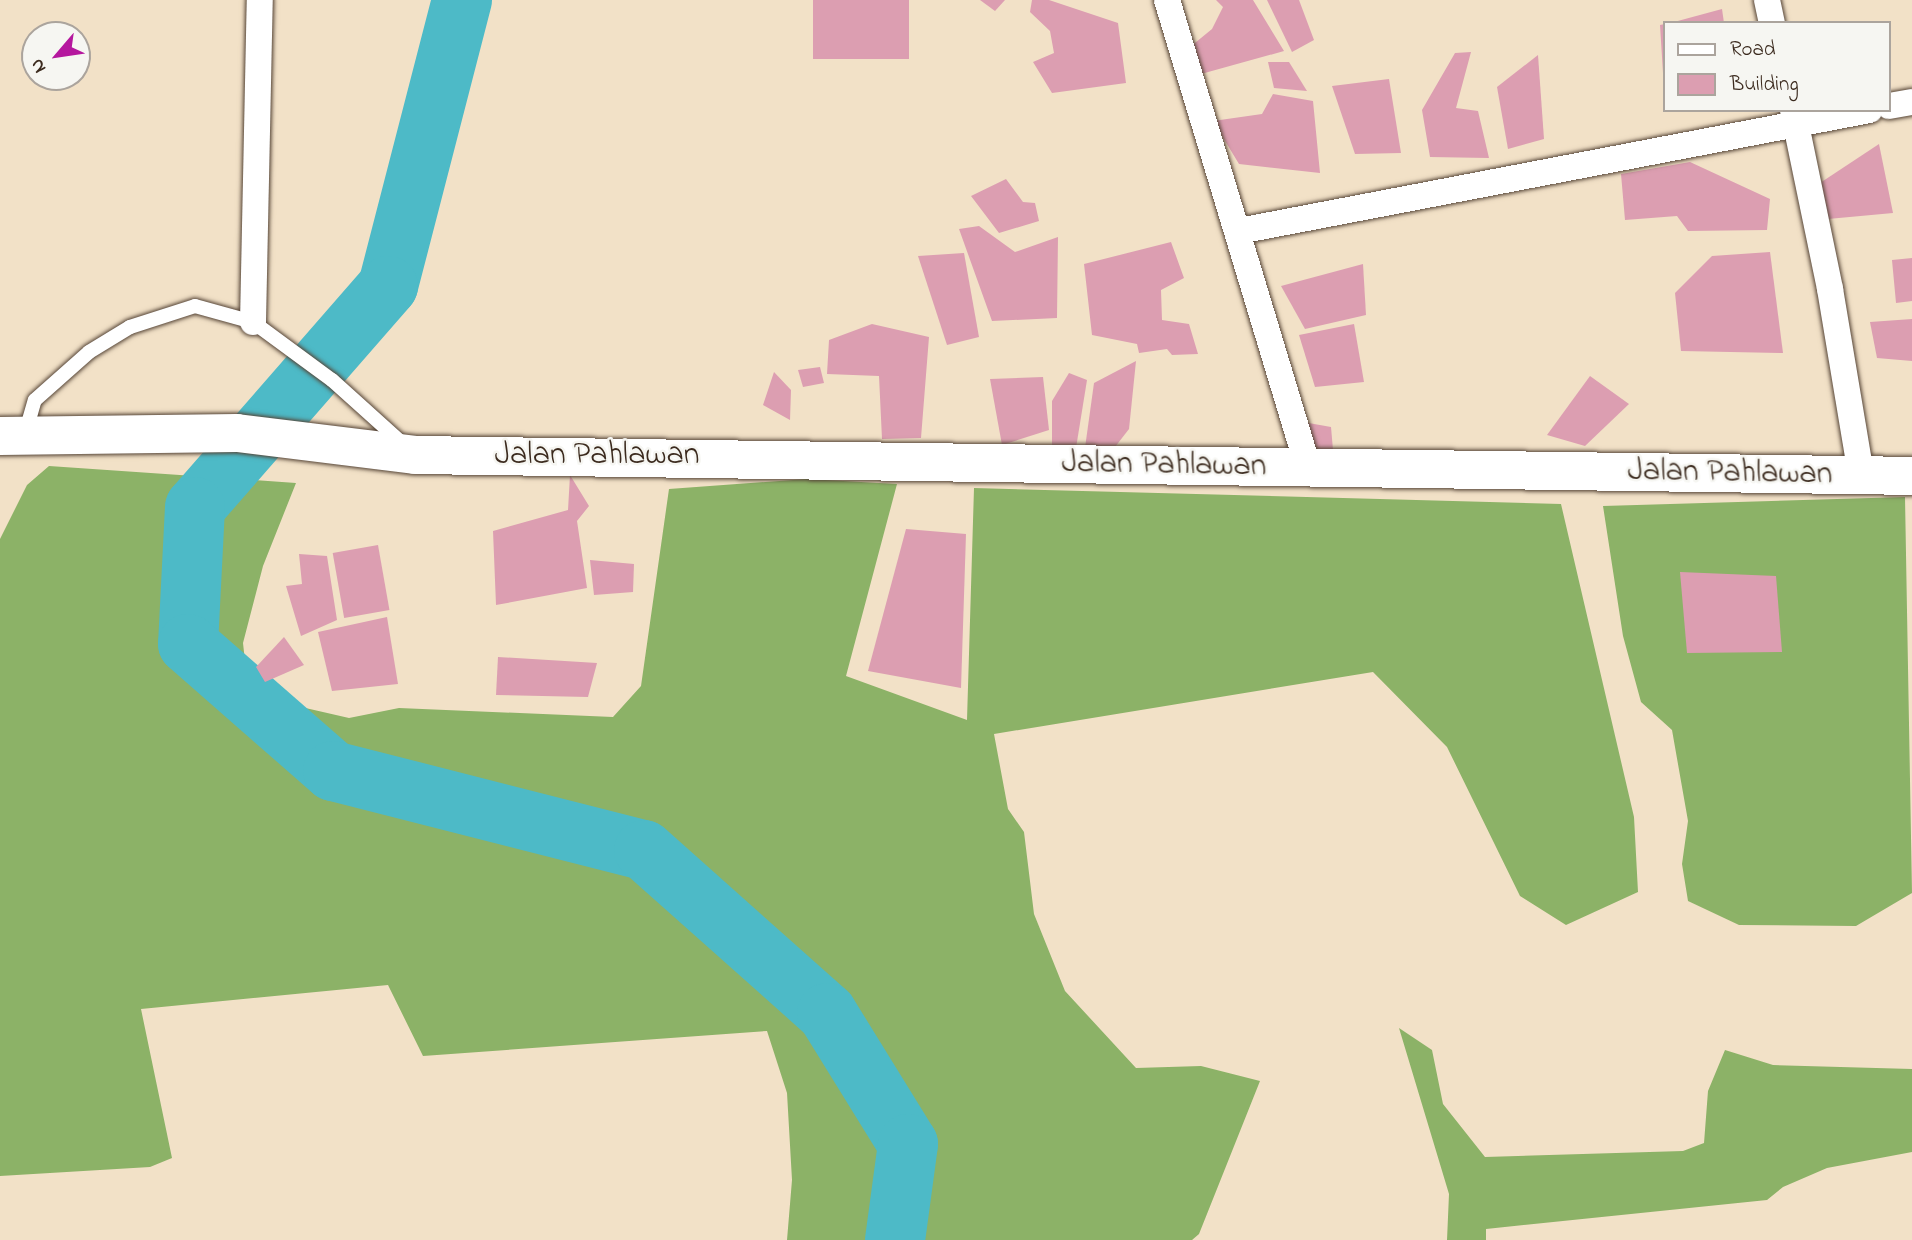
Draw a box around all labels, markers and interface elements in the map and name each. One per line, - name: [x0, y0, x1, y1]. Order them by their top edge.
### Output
- north arrow: [21, 21, 91, 91]
- legend: [1664, 21, 1891, 112]
- text: Road: [1730, 35, 1776, 65]
- text: N: [24, 53, 54, 78]
- text: Building: [1730, 70, 1799, 100]
- street label: Jalan Pahlawan: [494, 437, 700, 475]
- street label: Jalan Pahlawan: [1061, 445, 1267, 487]
- street label: Jalan Pahlawan: [1627, 453, 1833, 495]

